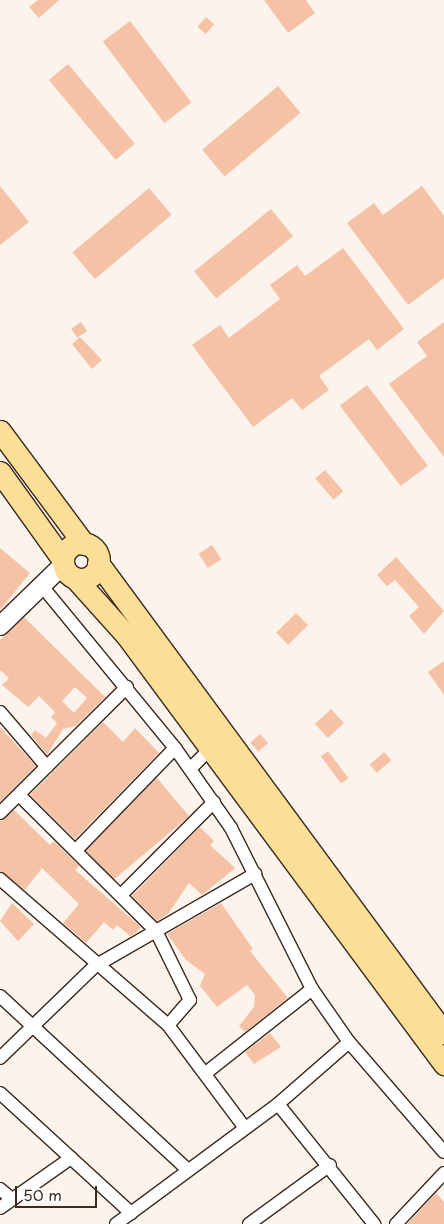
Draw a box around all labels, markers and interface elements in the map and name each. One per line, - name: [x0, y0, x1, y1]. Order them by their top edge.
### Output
- scale bar: [18, 1176, 100, 1208]
- text: 50 m: [23, 1183, 62, 1206]

